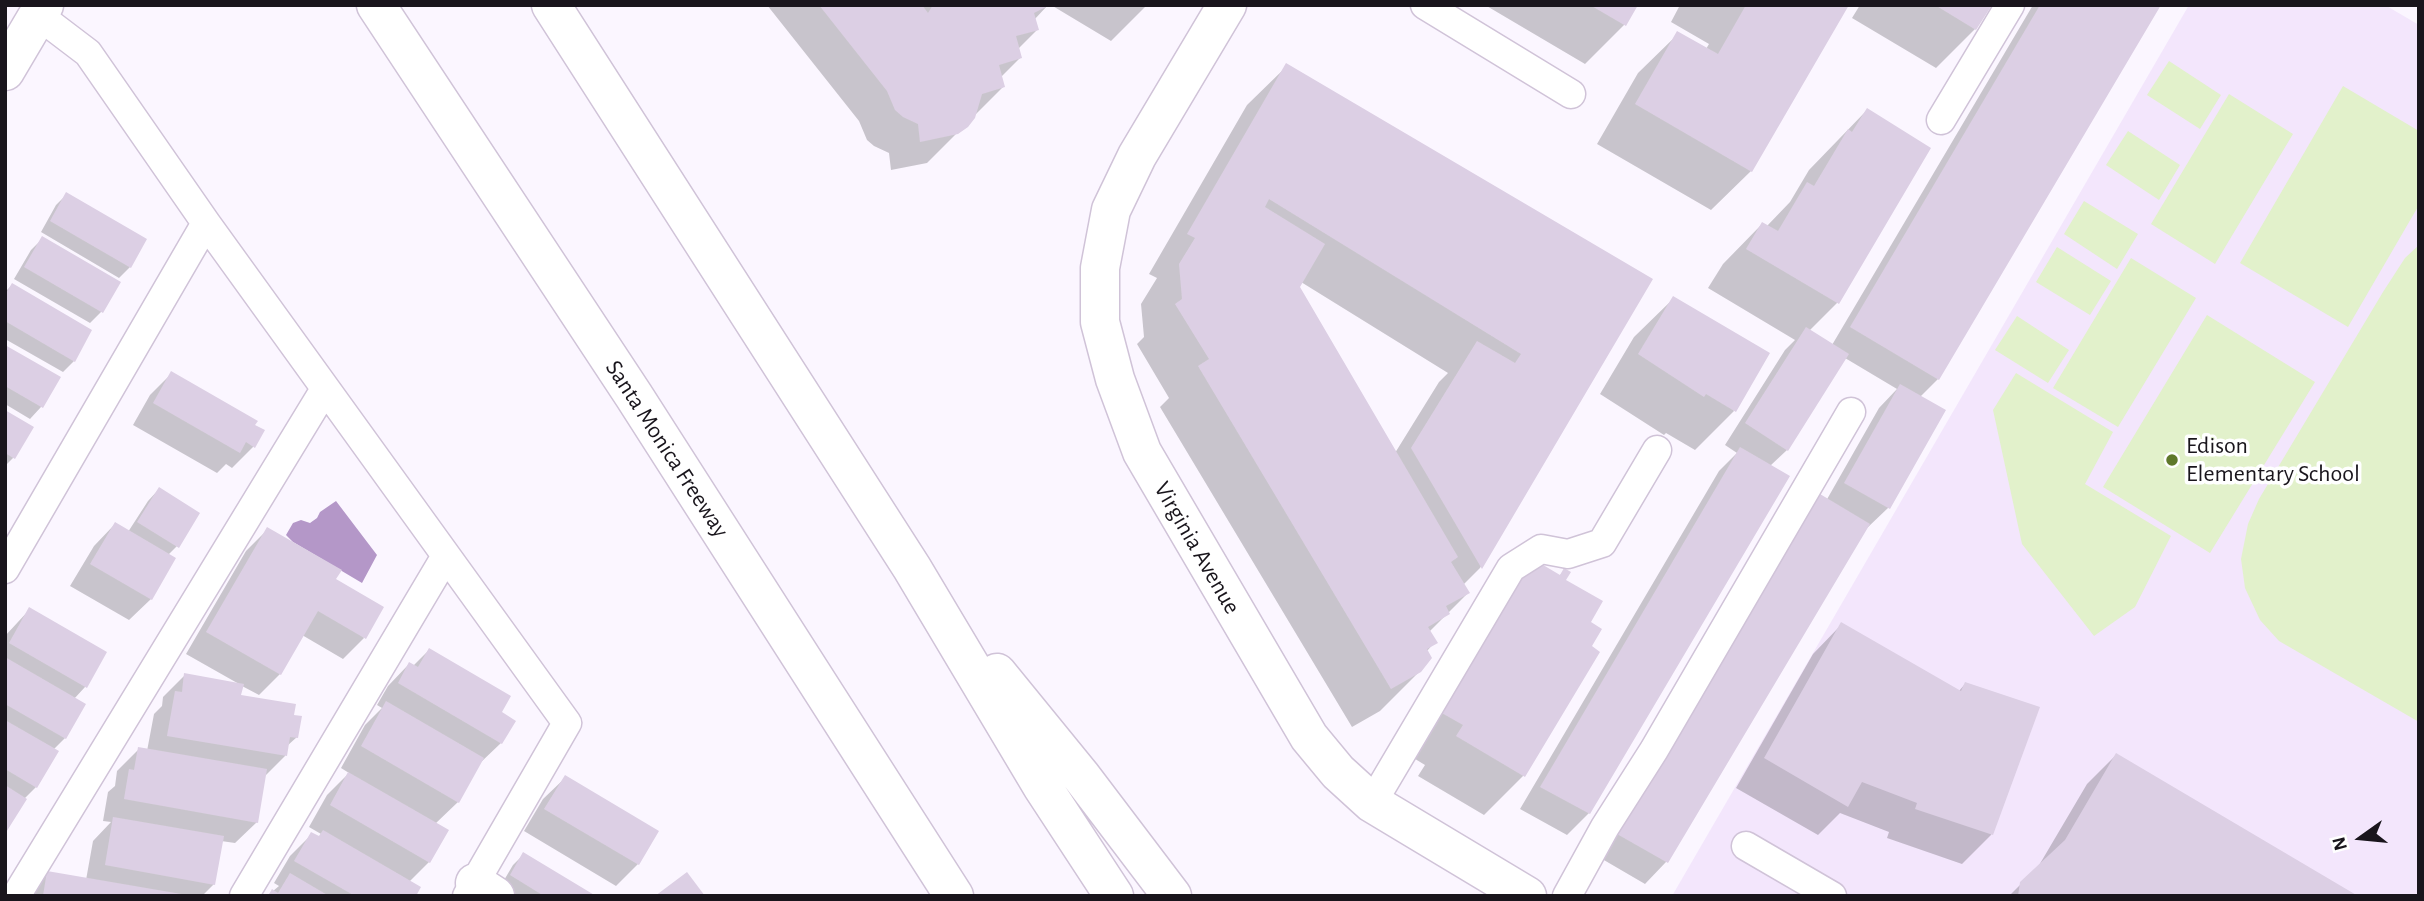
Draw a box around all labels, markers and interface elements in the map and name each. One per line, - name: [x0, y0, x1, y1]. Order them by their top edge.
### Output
- street label: Santa Monica Freeway: [599, 355, 735, 543]
- place label: Edison Elementary School: [2186, 432, 2360, 488]
- marker: Edison Elementary School: [2164, 452, 2180, 468]
- street label: Virginia Avenue: [1148, 477, 1246, 619]
- north arrow: [2326, 803, 2396, 873]
- text: N: [2329, 835, 2351, 852]

